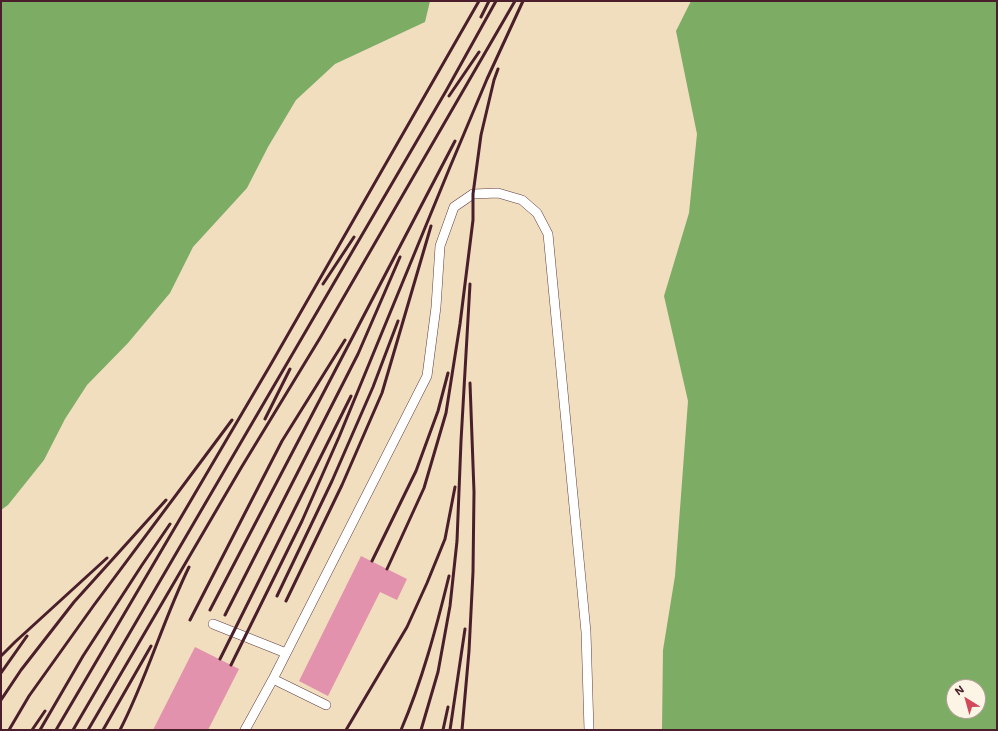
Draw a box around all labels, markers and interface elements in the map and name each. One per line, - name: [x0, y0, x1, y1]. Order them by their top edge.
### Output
- north arrow: [946, 679, 986, 719]
- text: N: [951, 681, 967, 698]

